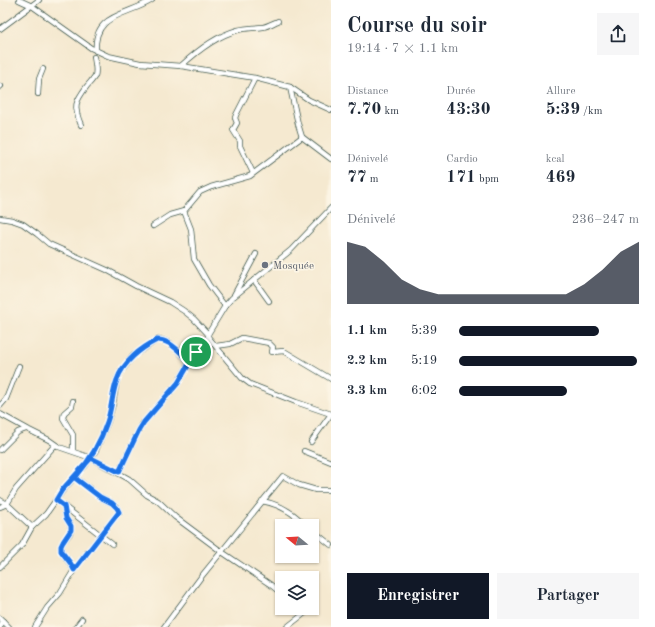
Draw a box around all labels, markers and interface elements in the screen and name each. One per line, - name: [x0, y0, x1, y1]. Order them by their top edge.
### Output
- button: share: [597, 13, 639, 55]
- text: Course du soir: [347, 15, 487, 37]
- text: 19:14 · 7 × 1.1 km: [347, 42, 458, 55]
- text: Distance: [347, 86, 388, 97]
- text: Durée: [446, 86, 475, 97]
- text: Allure: [546, 86, 575, 97]
- text: 7.70: [347, 101, 381, 118]
- text: 43:30: [446, 101, 491, 118]
- text: 5:39: [546, 101, 580, 118]
- text: km: [381, 106, 399, 117]
- text: /km: [580, 106, 602, 117]
- text: Dénivelé: [347, 154, 388, 165]
- text: Cardio: [446, 154, 478, 165]
- text: kcal: [546, 154, 565, 165]
- text: 77: [347, 169, 367, 186]
- text: 171: [446, 169, 476, 186]
- text: 469: [546, 169, 575, 186]
- text: m: [367, 174, 379, 185]
- text: bpm: [476, 174, 499, 185]
- text: Dénivelé: [347, 213, 395, 226]
- text: 236–247 m: [572, 213, 639, 226]
- marker: Mosquée: [260, 260, 270, 270]
- place label: Mosquée: [273, 261, 314, 272]
- text: 1.1 km: [347, 324, 387, 337]
- text: 5:39: [411, 324, 437, 337]
- pin: [179, 335, 213, 369]
- icon: arrive: [185, 341, 207, 363]
- text: 2.2 km: [347, 354, 387, 367]
- text: 5:19: [411, 354, 437, 367]
- text: 3.3 km: [347, 384, 387, 397]
- text: 6:02: [411, 384, 437, 397]
- north arrow: [275, 519, 319, 563]
- map controls: [275, 519, 319, 615]
- button: layers: [275, 571, 319, 615]
- button: Enregistrer: [347, 573, 489, 619]
- button: Partager: [497, 573, 639, 619]

